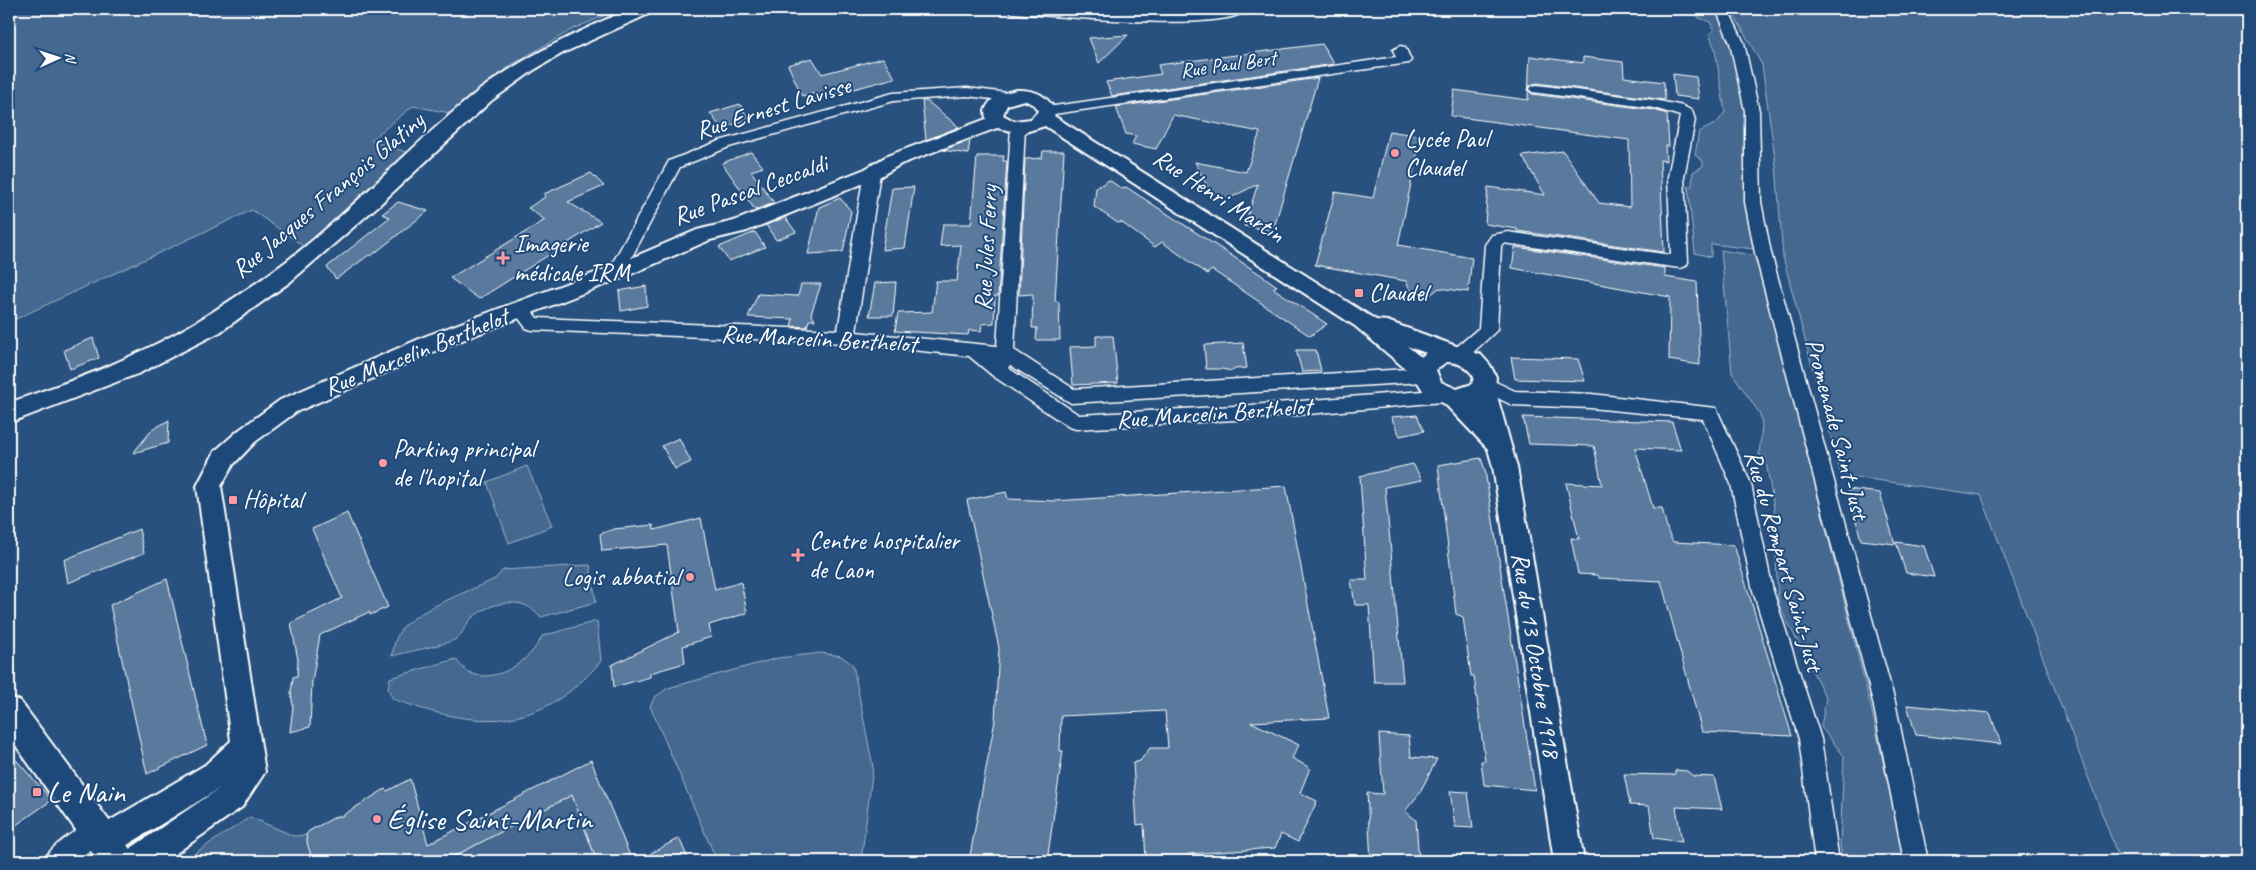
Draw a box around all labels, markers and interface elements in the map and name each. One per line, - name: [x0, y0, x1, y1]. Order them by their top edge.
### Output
- north arrow: [32, 32, 82, 82]
- street label: Rue Paul Bert: [1178, 44, 1281, 84]
- text: N: [62, 53, 79, 64]
- street label: Rue Ernest Lavisse: [692, 69, 856, 147]
- street label: Rue Jacques François Glatiny: [225, 104, 432, 285]
- place label: Lycée Paul Claudel: [1405, 123, 1493, 184]
- street label: Rue Henri Martin: [1147, 142, 1291, 251]
- street label: Rue Pascal Ceccaldi: [668, 146, 835, 233]
- marker: Lycée Paul Claudel: [1389, 147, 1401, 159]
- street label: Rue Jules Ferry: [967, 183, 1005, 312]
- place label: Imagerie médicale IRM: [514, 228, 632, 289]
- marker: Imagerie médicale IRM: [496, 251, 510, 265]
- place label: Claudel: [1369, 277, 1432, 309]
- marker: Claudel: [1353, 287, 1365, 299]
- street label: Rue Marcelin Berthelot: [319, 299, 516, 404]
- street label: Rue Marcelin Berthelot: [720, 318, 921, 360]
- street label: Promenade Saint-Just: [1797, 335, 1877, 526]
- street label: Rue Marcelin Berthelot: [1115, 390, 1317, 436]
- place label: Parking principal de l'hopital: [393, 433, 540, 494]
- street label: Rue du Rempart Saint-Just: [1737, 447, 1832, 678]
- marker: Parking principal de l'hopital: [377, 457, 389, 469]
- place label: Hôpital: [243, 484, 307, 516]
- marker: Hôpital: [227, 494, 239, 506]
- place label: Centre hospitalier de Laon: [809, 525, 961, 586]
- marker: Centre hospitalier de Laon: [791, 548, 805, 562]
- street label: Rue du 13 Octobre 1918: [1504, 550, 1568, 763]
- place label: Logis abbatial: [562, 561, 685, 593]
- marker: Logis abbatial: [684, 571, 696, 583]
- place label: Le Nain: [47, 773, 126, 811]
- marker: Le Nain: [31, 786, 43, 798]
- place label: Église Saint-Martin: [387, 800, 594, 838]
- marker: Église Saint-Martin: [371, 813, 383, 825]

